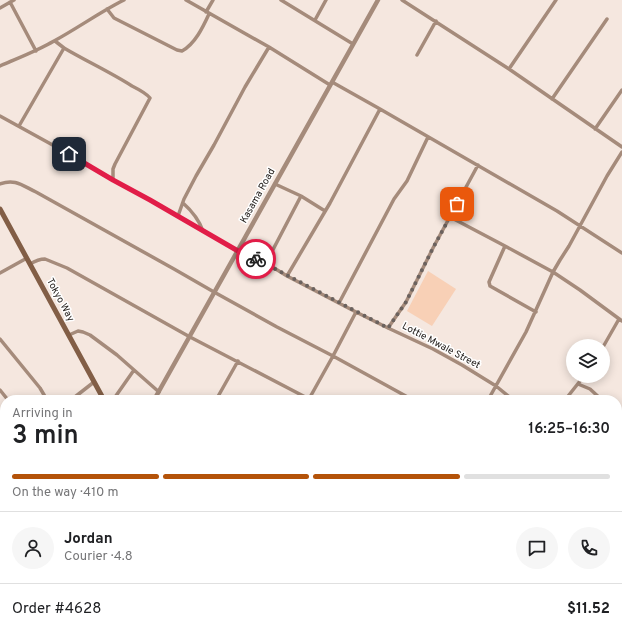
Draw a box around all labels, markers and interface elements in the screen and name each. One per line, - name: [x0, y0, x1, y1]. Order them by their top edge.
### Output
- pin: [52, 137, 86, 171]
- icon: home: [58, 143, 80, 165]
- street label: Kasama Road: [238, 166, 278, 226]
- pin: [440, 187, 474, 221]
- icon: bag: [446, 193, 468, 215]
- courier: [236, 239, 276, 279]
- icon: bike: [245, 248, 267, 270]
- street label: Tokyo Way: [43, 276, 77, 324]
- street label: Lottie Mwale Street: [400, 320, 483, 372]
- map controls: [566, 339, 610, 383]
- button: layers: [566, 339, 610, 383]
- text: Arriving in: [12, 406, 73, 422]
- text: 3 min: [12, 420, 79, 453]
- text: 16:25–16:30: [528, 420, 610, 439]
- text: On the way · 410 m: [12, 485, 118, 501]
- button: person: [12, 527, 54, 569]
- button: chat: [516, 527, 558, 569]
- button: phone: [568, 527, 610, 569]
- text: Jordan: [64, 530, 113, 549]
- text: Courier · 4.8: [64, 549, 133, 565]
- text: Order #4628: [12, 600, 101, 619]
- text: $11.52: [567, 600, 610, 619]

